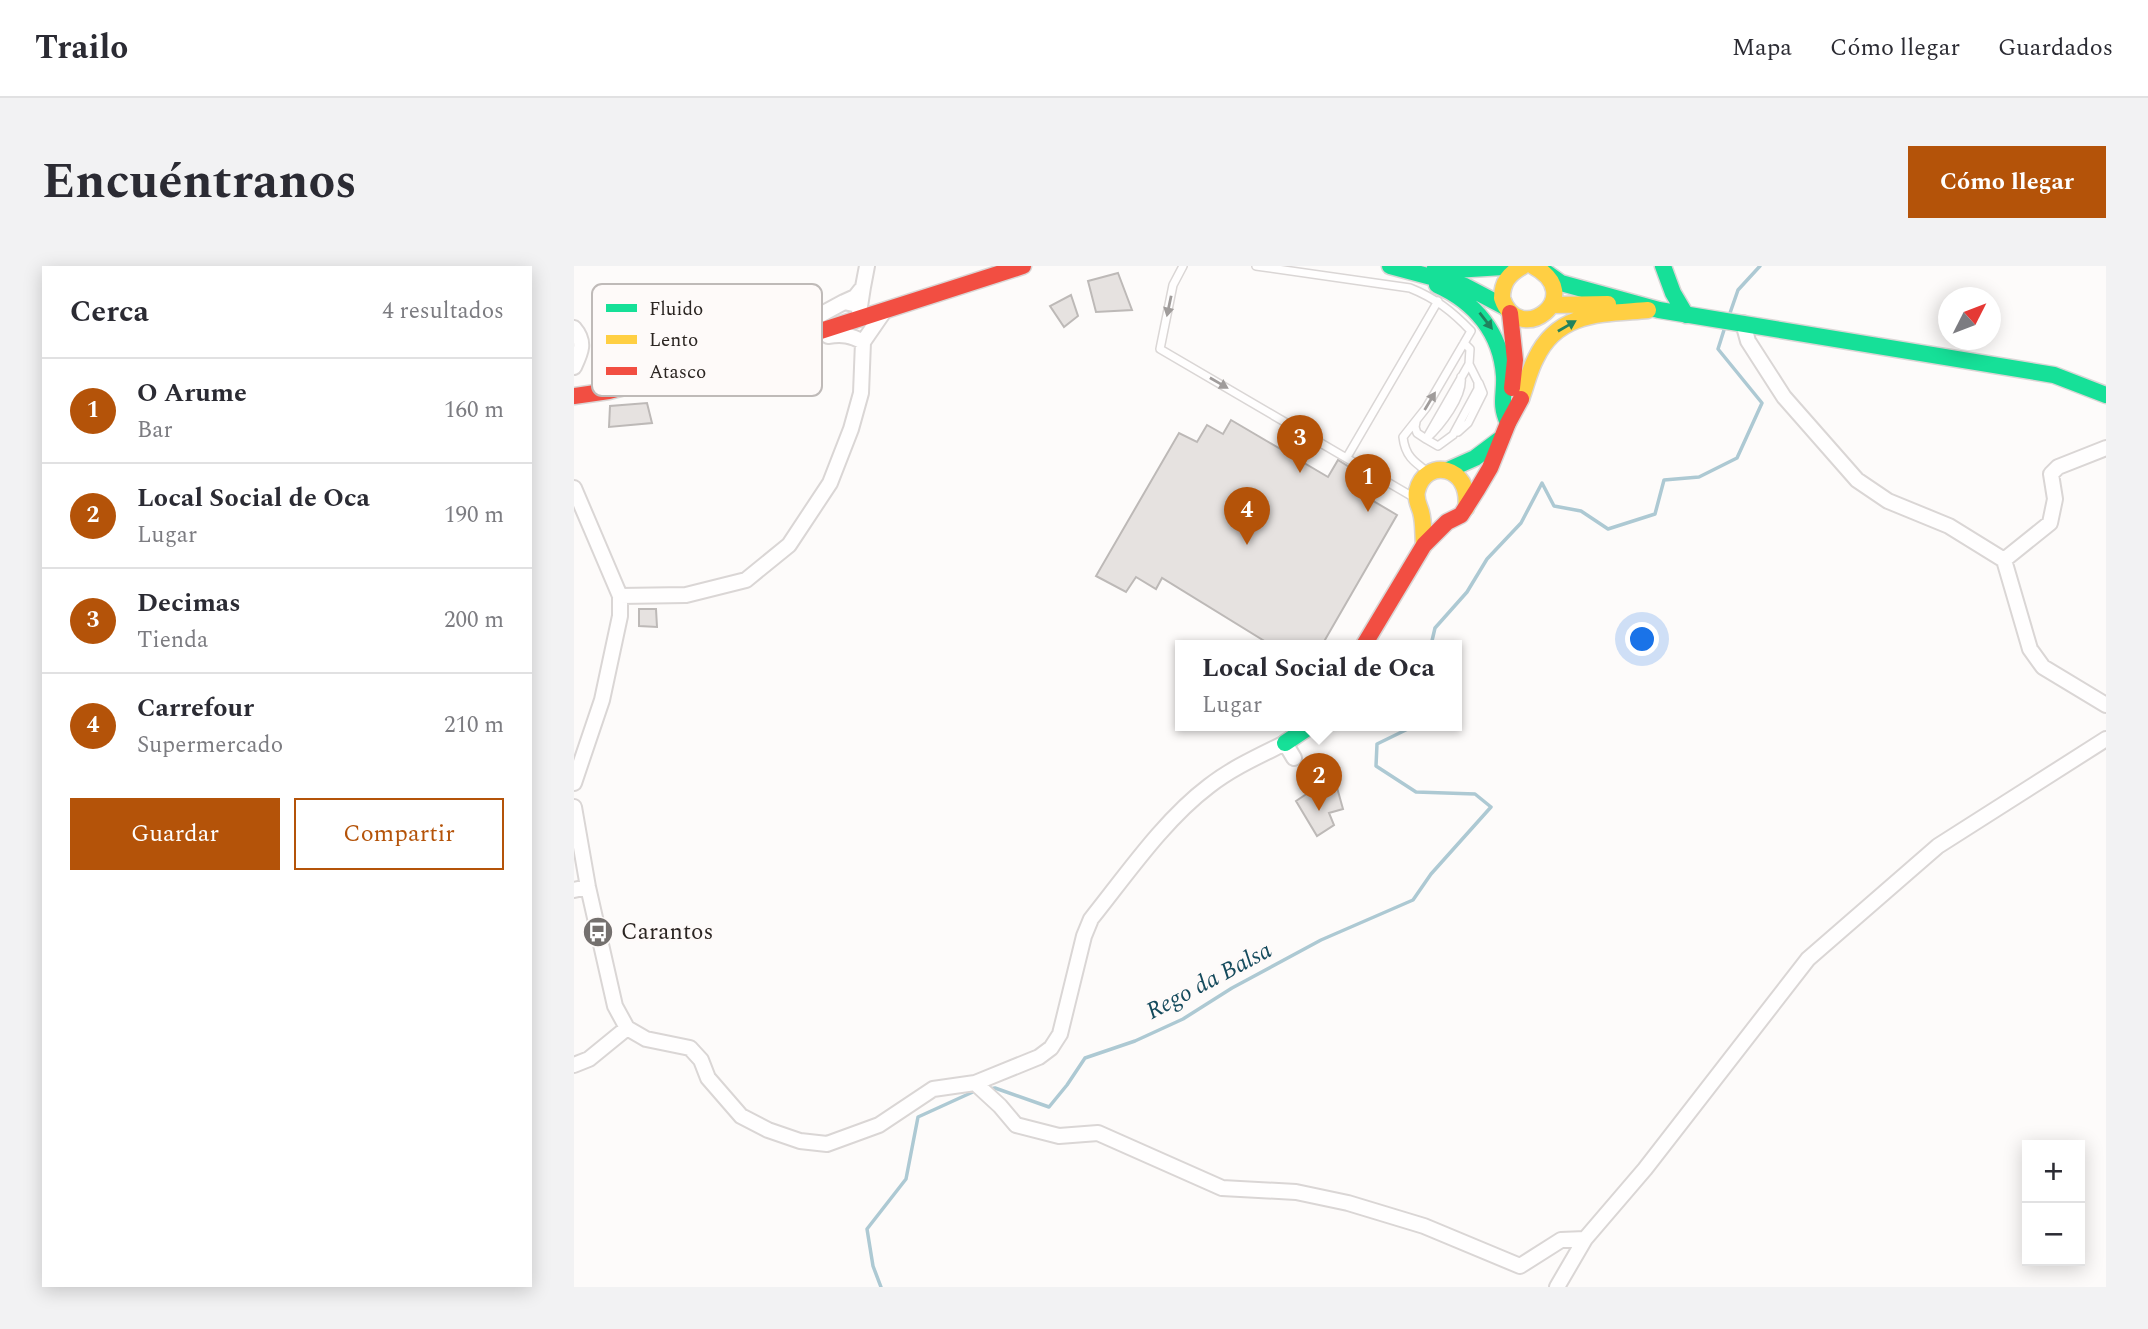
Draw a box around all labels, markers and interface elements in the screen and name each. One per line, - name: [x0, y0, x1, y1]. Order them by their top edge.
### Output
- text: Trailo: [35, 23, 128, 73]
- text: Mapa: [1732, 30, 1792, 66]
- text: Cómo llegar: [1830, 30, 1960, 66]
- text: Guardados: [1998, 30, 2113, 66]
- text: Encuéntranos: [42, 145, 357, 220]
- button: Cómo llegar: [1908, 146, 2106, 218]
- legend: [592, 284, 822, 396]
- north arrow: [1938, 287, 2001, 350]
- text: Cerca: [70, 289, 149, 335]
- text: 4 resultados: [382, 294, 504, 329]
- text: Fluido: [649, 295, 703, 324]
- one-way arrow: [1163, 295, 1174, 317]
- one-way arrow: [1478, 312, 1493, 330]
- one-way arrow: [1557, 319, 1576, 332]
- text: Lento: [649, 326, 698, 355]
- text: Atasco: [649, 358, 706, 387]
- text: O Arume: [137, 373, 247, 413]
- one-way arrow: [1209, 377, 1229, 389]
- one-way arrow: [1424, 391, 1437, 410]
- text: 1: [87, 393, 99, 428]
- text: 160 m: [444, 393, 504, 428]
- text: Bar: [137, 413, 173, 448]
- pin: 3: [1277, 415, 1323, 473]
- pin: 1: [1345, 454, 1391, 512]
- text: Local Social de Oca: [137, 478, 370, 518]
- pin: 4: [1224, 487, 1270, 545]
- text: 2: [87, 498, 99, 533]
- text: 190 m: [444, 498, 504, 533]
- text: Lugar: [137, 518, 197, 553]
- text: Decimas: [137, 583, 241, 623]
- text: 3: [87, 603, 99, 638]
- text: 200 m: [444, 603, 504, 638]
- your location: [1625, 622, 1659, 656]
- text: Tienda: [137, 623, 208, 658]
- popup: [1175, 640, 1462, 731]
- text: Local Social de Oca: [1202, 648, 1435, 688]
- text: Carrefour: [137, 688, 254, 728]
- text: Lugar: [1202, 688, 1262, 723]
- text: 4: [87, 708, 99, 743]
- text: 210 m: [444, 708, 504, 743]
- text: Supermercado: [137, 728, 283, 763]
- pin: 2: [1296, 753, 1342, 811]
- button: Guardar: [70, 798, 280, 870]
- button: Compartir: [294, 798, 504, 870]
- bus stop icon: Carantos: [581, 915, 615, 949]
- place label: Carantos: [621, 915, 713, 950]
- water label: Rego da Balsa: [1140, 933, 1278, 1029]
- map controls: [2022, 1140, 2085, 1266]
- button: +: [2022, 1140, 2085, 1203]
- button: −: [2022, 1203, 2085, 1266]

